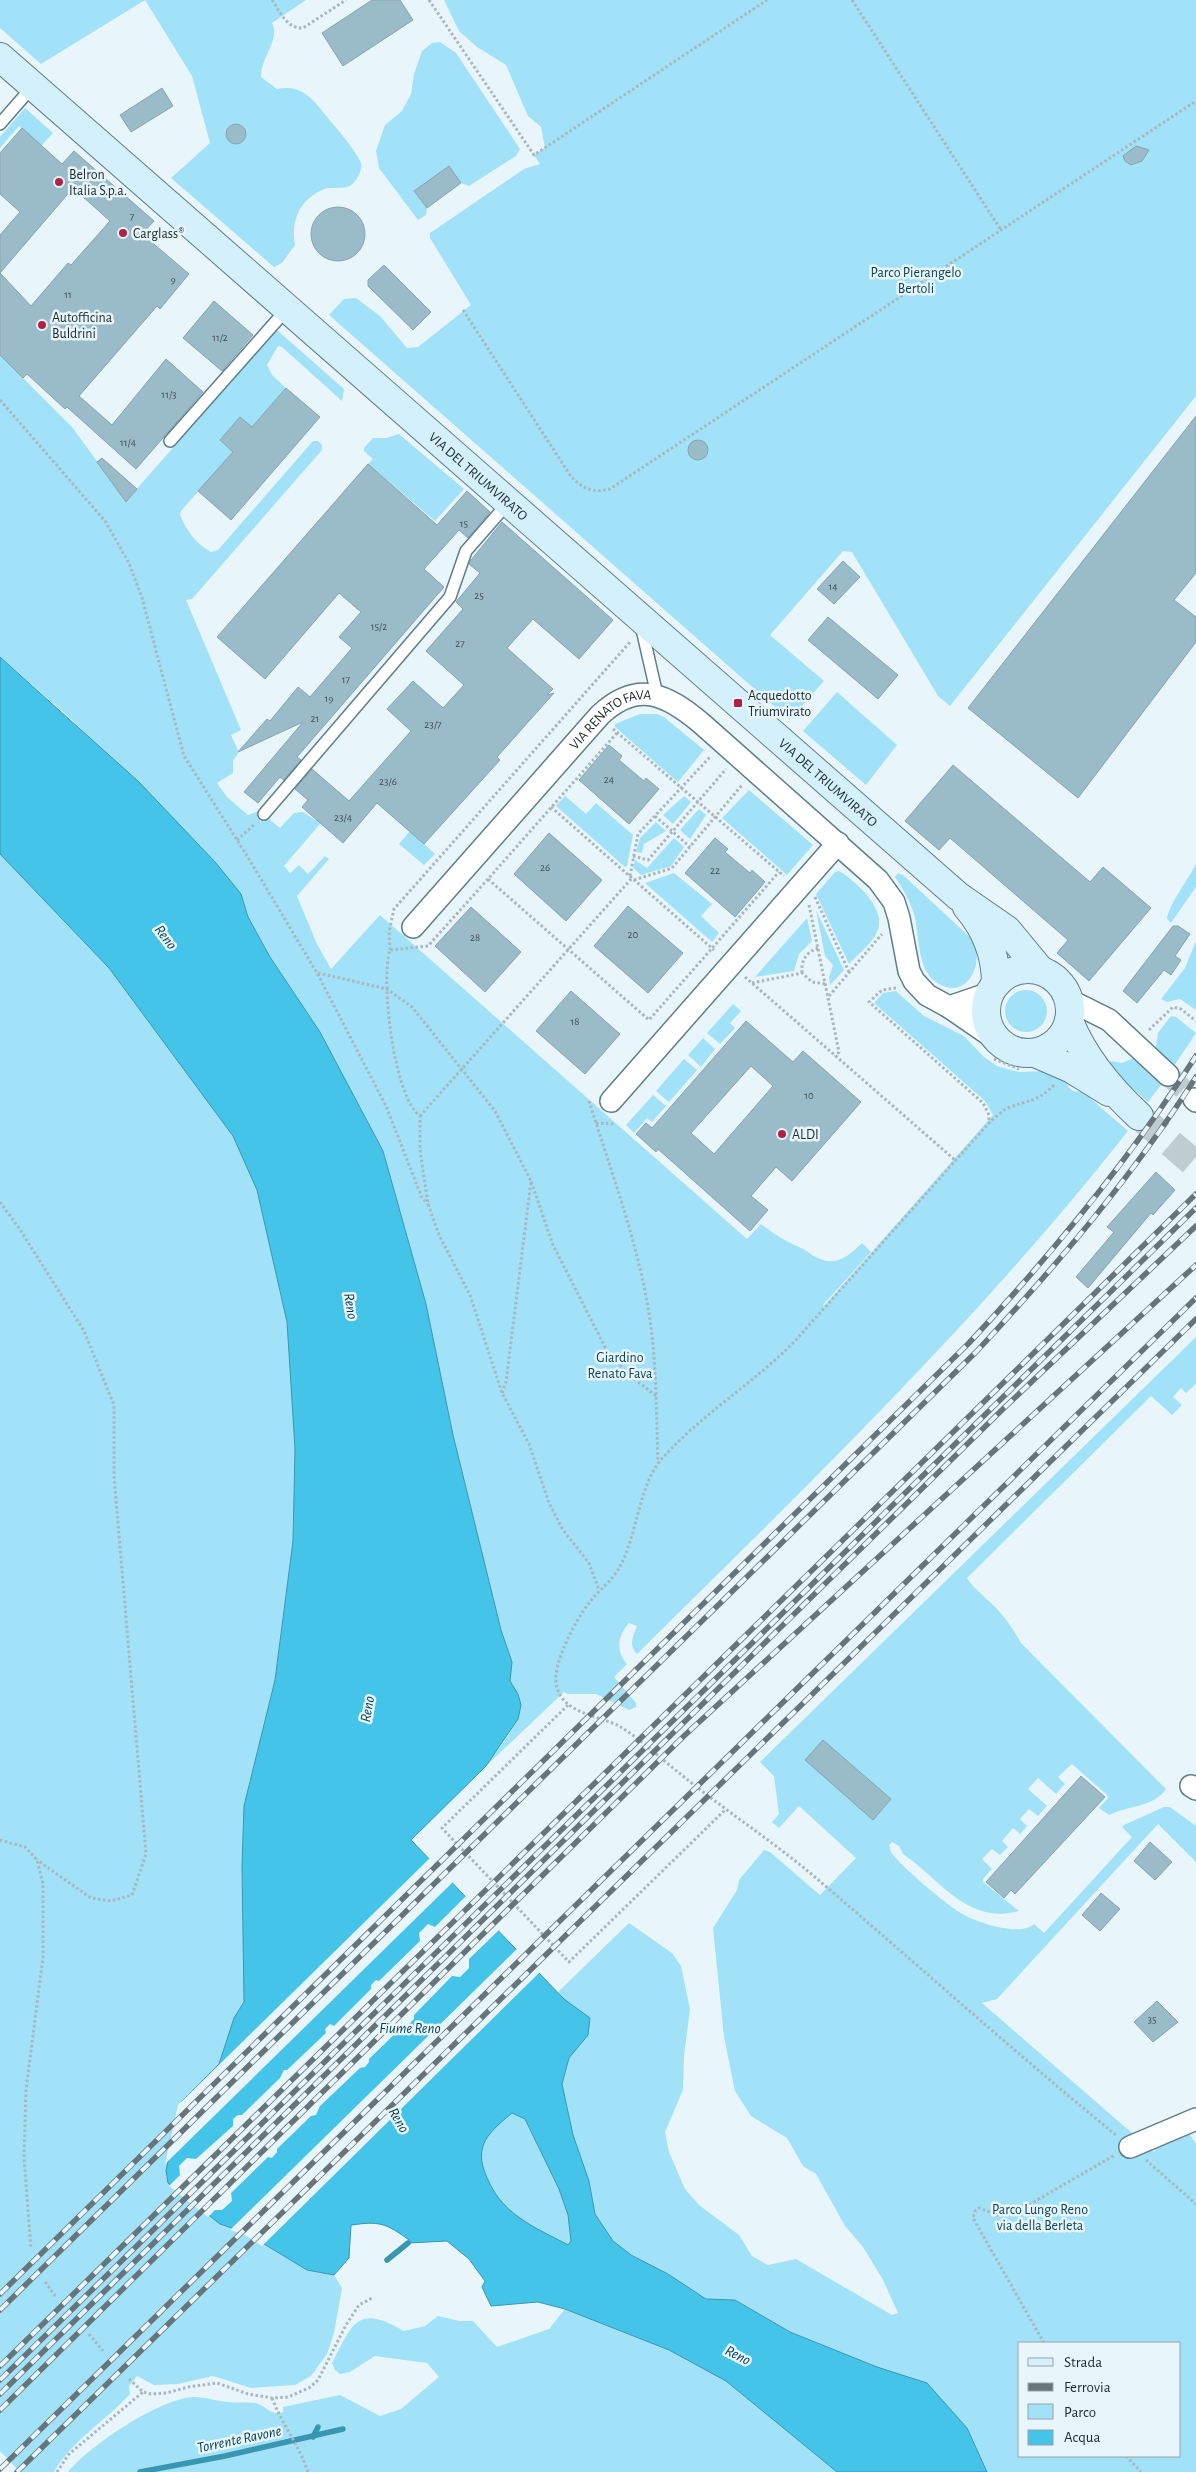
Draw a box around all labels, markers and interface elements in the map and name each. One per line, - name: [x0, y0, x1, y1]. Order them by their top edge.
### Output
- place label: Belron Italia S.p.a.: [69, 168, 127, 198]
- marker: Belron Italia S.p.a.: [53, 176, 65, 188]
- house number: 7: [130, 211, 135, 222]
- marker: Carglass®: [117, 227, 129, 239]
- place label: Carglass®: [133, 227, 184, 241]
- park label: Parco Pierangelo Bertoli: [871, 266, 962, 296]
- house number: 9: [170, 274, 176, 285]
- house number: 11: [64, 289, 72, 300]
- place label: Autofficina Buldrini: [52, 311, 113, 341]
- marker: Autofficina Buldrini: [36, 319, 48, 331]
- house number: 11/2: [212, 332, 228, 343]
- house number: 11/3: [161, 389, 177, 400]
- street label: VIA DEL TRIUMVIRATO: [426, 430, 530, 524]
- house number: 11/4: [120, 437, 136, 448]
- house number: 15: [460, 518, 469, 529]
- house number: 14: [828, 581, 838, 592]
- house number: 25: [474, 590, 484, 601]
- house number: 15/2: [371, 621, 387, 632]
- house number: 27: [455, 638, 465, 649]
- house number: 17: [342, 674, 351, 685]
- street label: VIA RENATO FAVA: [567, 688, 652, 752]
- place label: Acquedotto Triumvirato: [748, 689, 812, 719]
- house number: 19: [325, 693, 333, 704]
- marker: Acquedotto Triumvirato: [732, 697, 744, 709]
- house number: 21: [311, 713, 319, 724]
- house number: 23/7: [424, 719, 442, 730]
- street label: VIA DEL TRIUMVIRATO: [776, 736, 880, 830]
- house number: 24: [604, 774, 614, 785]
- house number: 23/6: [379, 776, 397, 787]
- house number: 23/4: [334, 812, 352, 823]
- house number: 26: [540, 862, 550, 873]
- house number: 22: [710, 865, 720, 876]
- water label: Reno: [152, 922, 179, 952]
- house number: 20: [628, 929, 639, 940]
- house number: 28: [470, 932, 480, 943]
- house number: 18: [571, 1016, 580, 1027]
- house number: 10: [804, 1090, 814, 1101]
- marker: ALDI: [776, 1128, 788, 1140]
- place label: ALDI: [792, 1128, 819, 1142]
- water label: Reno: [341, 1292, 360, 1320]
- park label: Giardino Renato Fava: [588, 1351, 653, 1381]
- water label: Reno: [358, 1695, 377, 1723]
- house number: 35: [1147, 2014, 1157, 2025]
- water label: Fiume Reno: [379, 2021, 441, 2036]
- water label: Reno: [386, 2105, 412, 2135]
- park label: Parco Lungo Reno via della Berleta: [992, 2203, 1088, 2233]
- legend: [1018, 2342, 1181, 2457]
- water label: Reno: [723, 2343, 753, 2368]
- text: Strada: [1064, 2355, 1102, 2370]
- text: Ferrovia: [1064, 2380, 1111, 2395]
- text: Parco: [1064, 2405, 1096, 2420]
- water label: Torrente Ravone: [196, 2423, 283, 2456]
- text: Acqua: [1064, 2430, 1100, 2445]

